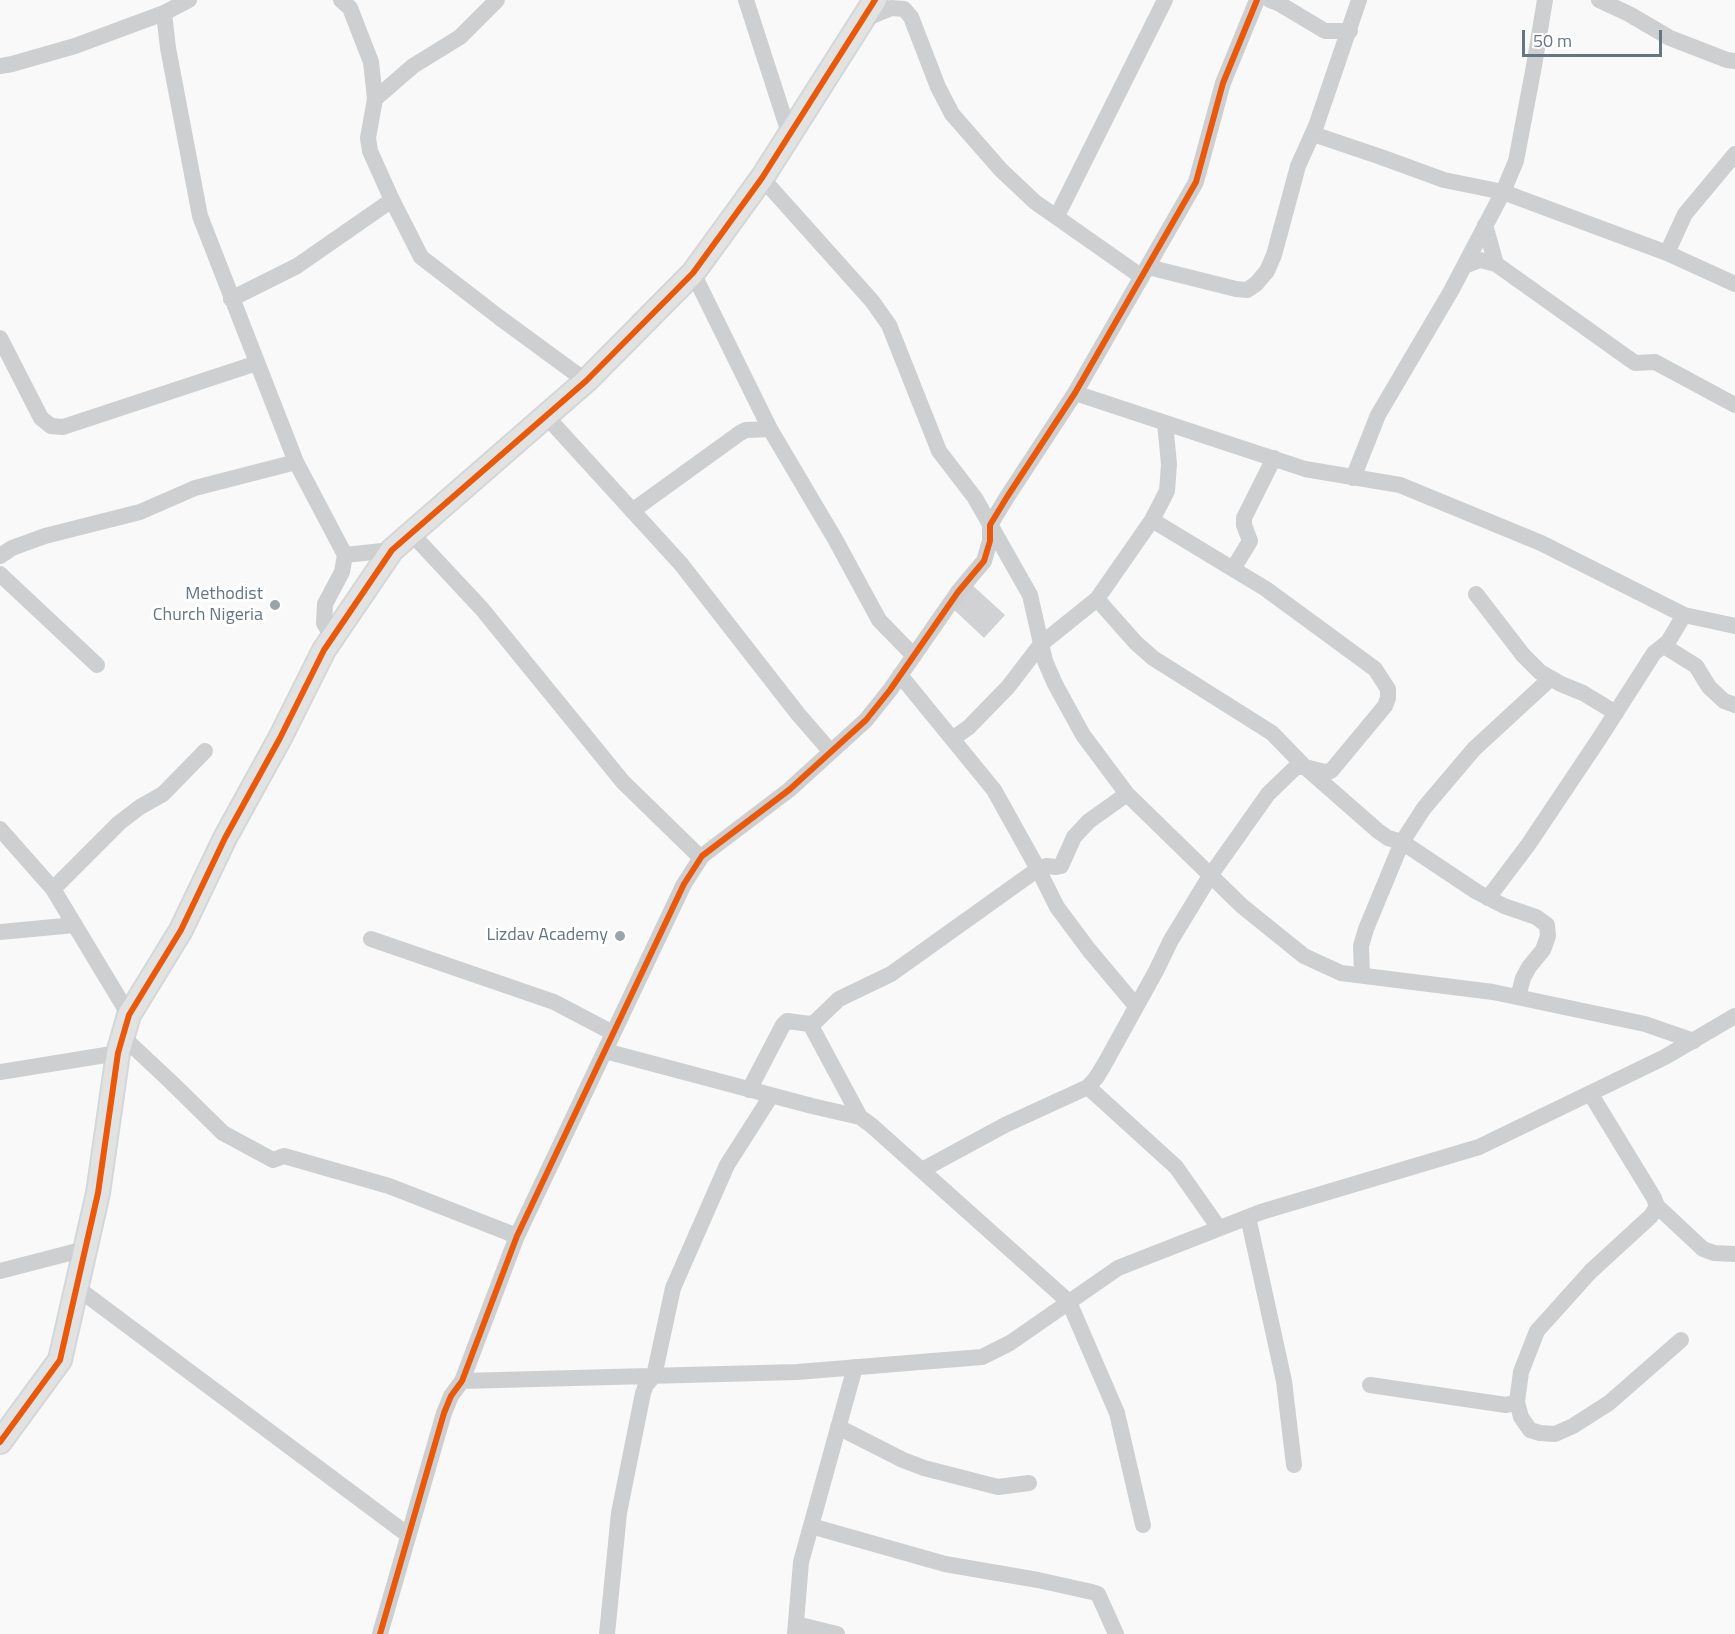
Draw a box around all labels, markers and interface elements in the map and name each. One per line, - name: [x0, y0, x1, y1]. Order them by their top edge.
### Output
- scale bar: [1525, 18, 1664, 56]
- text: 50 m: [1533, 27, 1572, 54]
- place label: Methodist Church Nigeria: [153, 584, 263, 626]
- marker: Methodist Church Nigeria: [268, 598, 282, 612]
- place label: Lizdav Academy: [487, 925, 608, 947]
- marker: Lizdav Academy: [613, 929, 627, 943]

